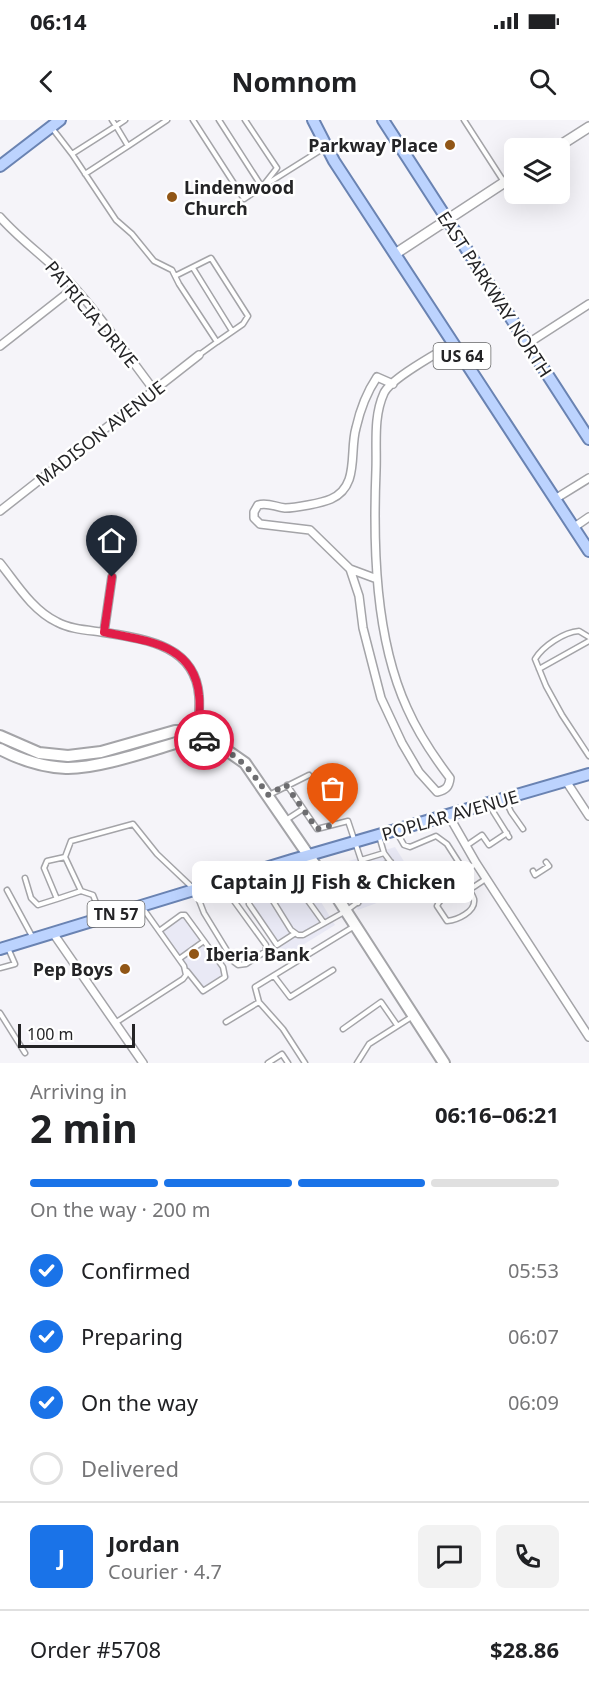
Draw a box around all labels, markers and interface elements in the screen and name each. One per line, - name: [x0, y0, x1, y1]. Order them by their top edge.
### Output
- text: 06:14: [30, 6, 87, 36]
- text: Nomnom: [232, 63, 357, 100]
- icon: back: [30, 65, 63, 98]
- icon: search: [526, 65, 559, 98]
- place label: Parkway Place: [308, 133, 438, 157]
- marker: Parkway Place: [443, 138, 457, 152]
- map controls: [504, 138, 570, 204]
- button: layers: [504, 138, 570, 204]
- place label: Lindenwood Church: [184, 175, 294, 220]
- marker: Lindenwood Church: [165, 190, 179, 204]
- street label: EAST PARKWAY NORTH: [432, 206, 558, 382]
- street label: PATRICIA DRIVE: [40, 256, 144, 372]
- road number: US 64: [434, 343, 490, 369]
- street label: MADISON AVENUE: [30, 375, 170, 491]
- pin: [86, 515, 137, 577]
- icon: home: [95, 524, 128, 557]
- courier: [174, 710, 234, 770]
- icon: car: [188, 724, 221, 757]
- pin: [307, 763, 358, 825]
- icon: bag: [316, 772, 349, 805]
- street label: POPLAR AVENUE: [379, 784, 521, 846]
- callout: Captain JJ Fish & Chicken: [192, 861, 474, 903]
- text: Captain JJ Fish & Chicken: [210, 868, 456, 895]
- road number: TN 57: [88, 901, 144, 927]
- place label: Iberia Bank: [206, 942, 310, 966]
- marker: Iberia Bank: [187, 947, 201, 961]
- place label: Pep Boys: [33, 957, 113, 981]
- marker: Pep Boys: [118, 962, 132, 976]
- scale bar: [18, 1021, 135, 1049]
- text: 100 m: [27, 1023, 74, 1045]
- text: Arriving in: [30, 1078, 127, 1105]
- text: 06:16–06:21: [435, 1099, 559, 1129]
- text: 2 min: [30, 1101, 137, 1154]
- text: On the way · 200 m: [30, 1196, 210, 1223]
- icon: check: [30, 1254, 63, 1287]
- text: Confirmed: [81, 1255, 191, 1285]
- text: 05:53: [508, 1257, 559, 1284]
- icon: check: [30, 1320, 63, 1353]
- text: Preparing: [81, 1321, 183, 1351]
- text: 06:07: [508, 1323, 559, 1350]
- icon: check: [30, 1386, 63, 1419]
- text: On the way: [81, 1387, 198, 1417]
- text: 06:09: [508, 1389, 559, 1416]
- text: Delivered: [81, 1453, 179, 1483]
- button: chat: [418, 1525, 481, 1588]
- button: phone: [496, 1525, 559, 1588]
- text: Jordan: [108, 1528, 180, 1558]
- text: J: [58, 1541, 65, 1571]
- text: Courier · 4.7: [108, 1558, 222, 1585]
- text: Order #5708: [30, 1634, 161, 1664]
- text: $28.86: [490, 1634, 559, 1664]

